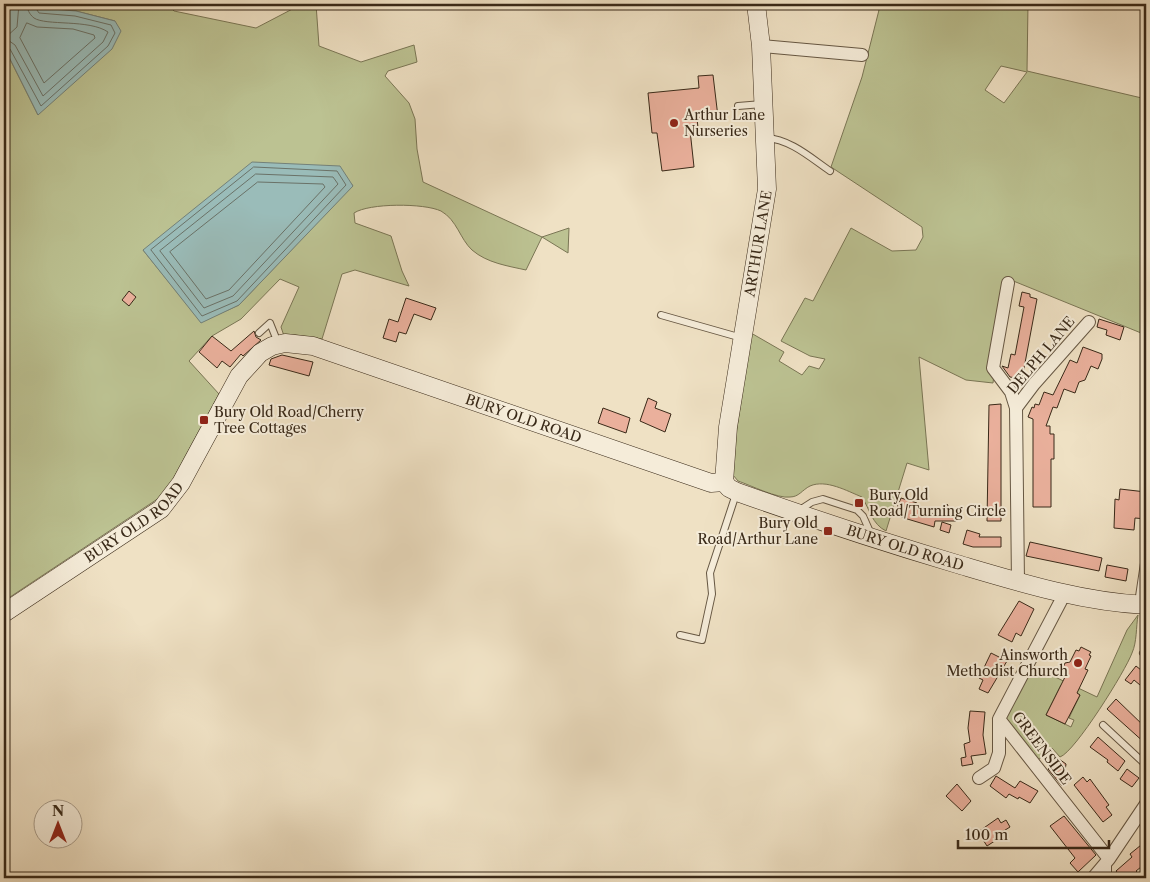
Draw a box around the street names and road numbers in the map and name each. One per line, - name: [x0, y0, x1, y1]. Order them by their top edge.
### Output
- street label: ARTHUR LANE: [740, 189, 776, 299]
- street label: DELPH LANE: [1003, 313, 1079, 397]
- street label: BURY OLD ROAD: [463, 390, 584, 447]
- street label: BURY OLD ROAD: [81, 478, 187, 566]
- street label: BURY OLD ROAD: [844, 521, 966, 575]
- street label: GREENSIDE: [1009, 708, 1075, 788]

